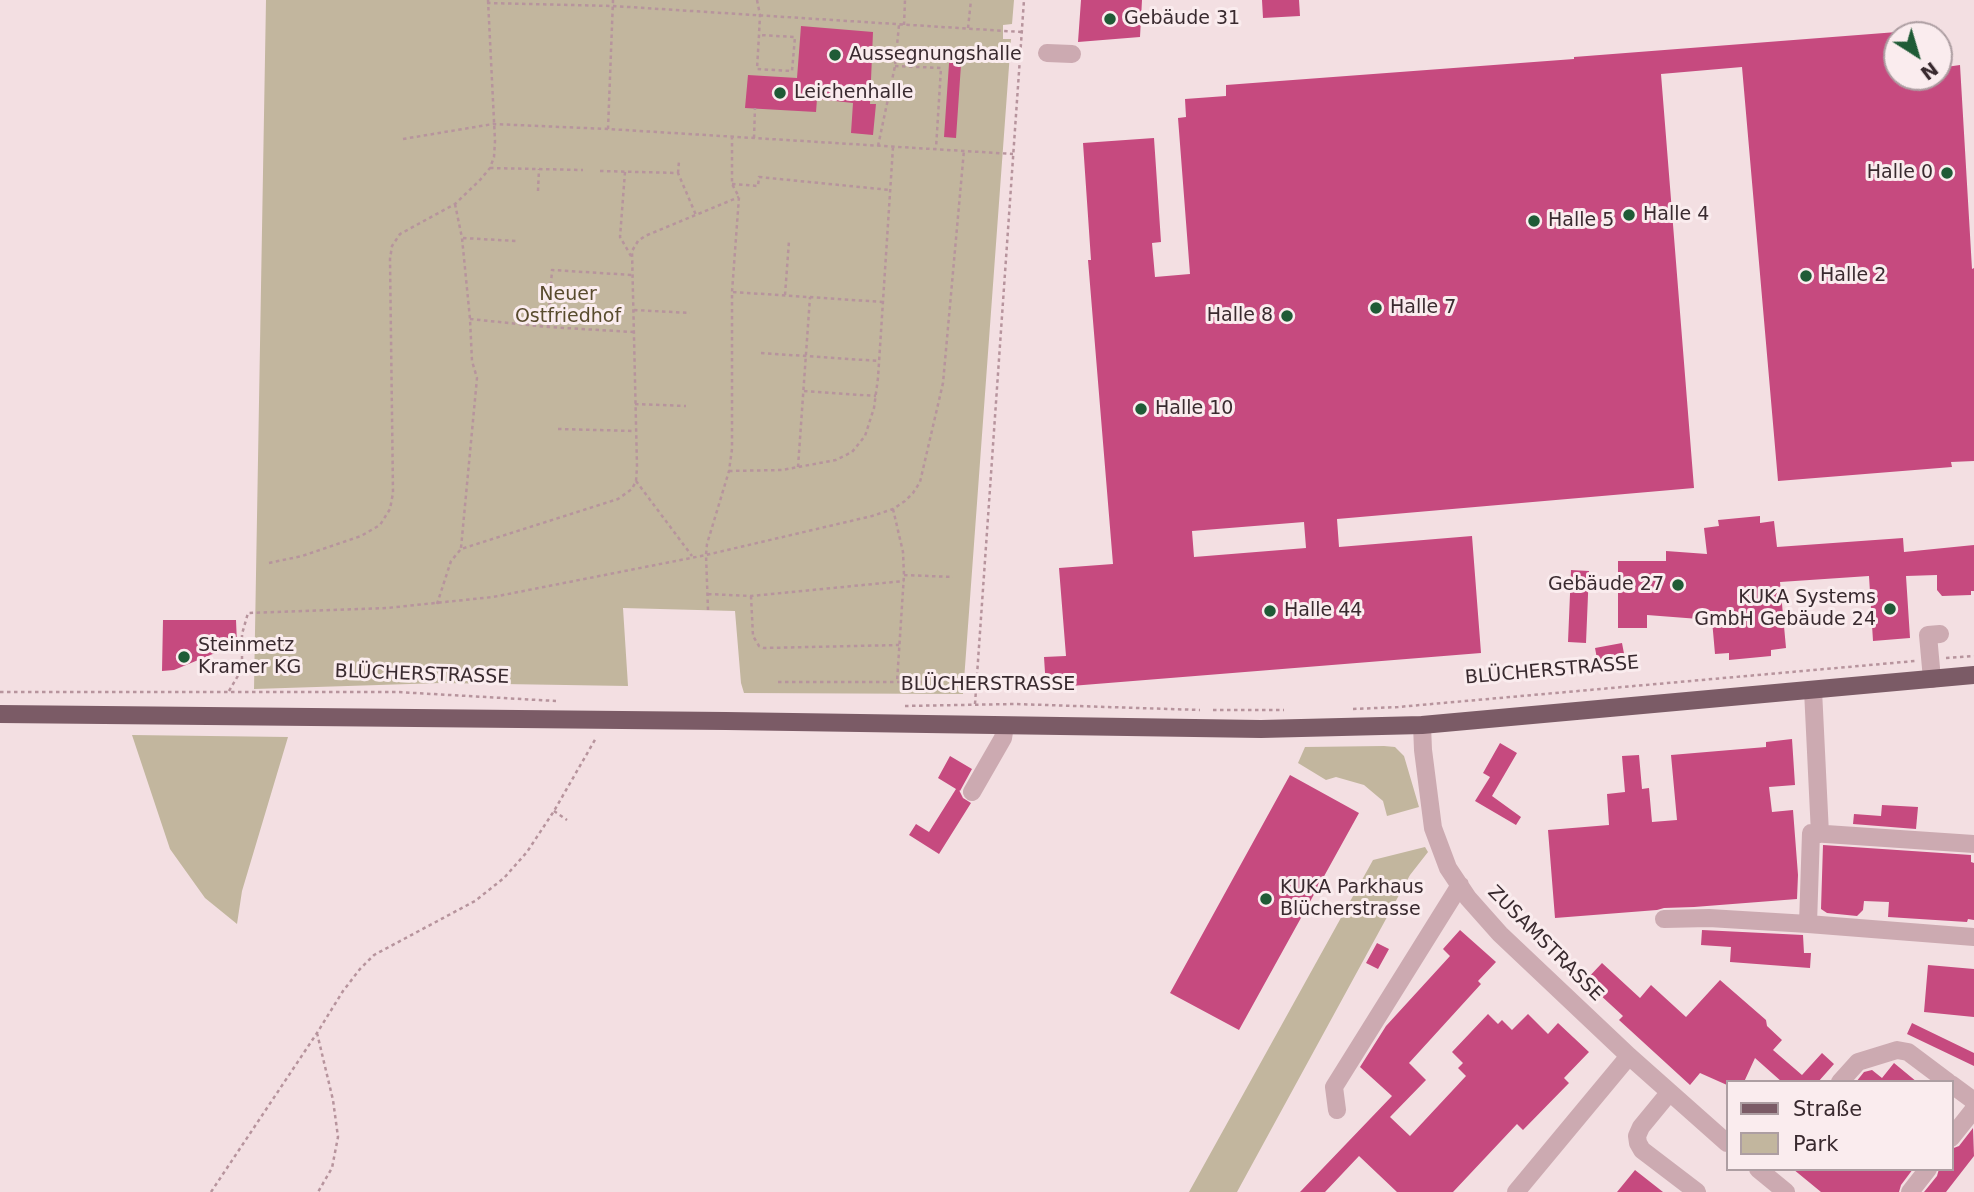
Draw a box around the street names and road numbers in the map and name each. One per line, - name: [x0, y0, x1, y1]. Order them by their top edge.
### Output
- street label: BLÜCHERSTRASSE: [1464, 652, 1640, 690]
- street label: BLÜCHERSTRASSE: [334, 661, 510, 689]
- street label: BLÜCHERSTRASSE: [901, 674, 1075, 696]
- street label: ZUSAMSTRASSE: [1483, 882, 1607, 1006]

